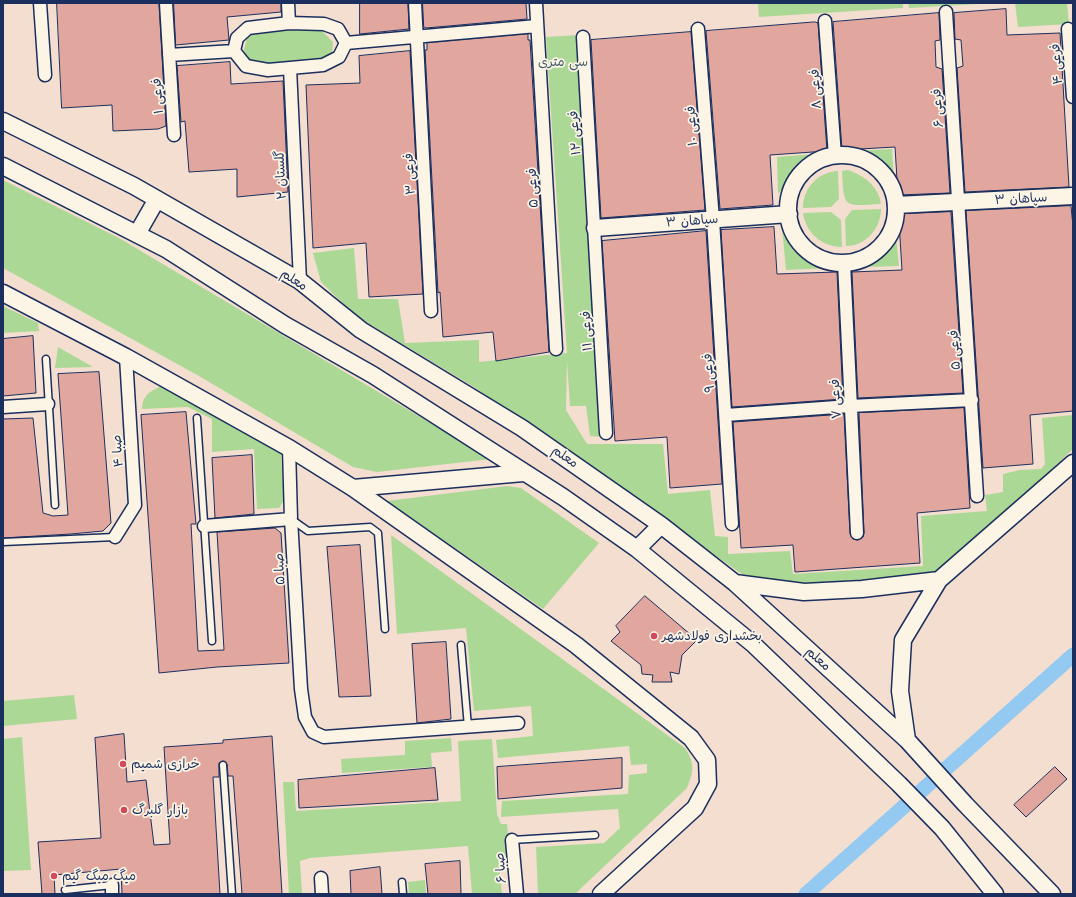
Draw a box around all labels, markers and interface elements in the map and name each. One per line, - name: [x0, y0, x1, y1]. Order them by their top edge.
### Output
- street label: فرعی ۴: [1048, 43, 1066, 85]
- park label: سی متری: [538, 54, 588, 70]
- street label: فرعی ۸: [807, 68, 825, 110]
- street label: فرعی ۱: [149, 78, 167, 114]
- street label: فرعی ۶: [929, 88, 947, 128]
- street label: فرعی ۱۰: [683, 105, 701, 147]
- street label: فرعی ۱۲: [566, 110, 584, 156]
- street label: گلستان ۲: [272, 150, 290, 200]
- street label: فرعی ۳: [401, 153, 419, 195]
- street label: فرعی ۵: [524, 168, 542, 208]
- street label: سپاهان ۳: [994, 190, 1048, 208]
- street label: سپاهان ۳: [665, 211, 719, 231]
- street label: معلم: [278, 266, 310, 294]
- street label: فرعی ۱۱: [578, 310, 596, 352]
- street label: فرعی ۵: [946, 329, 964, 371]
- street label: فرعی ۹: [700, 353, 718, 393]
- street label: فرعی ۷: [827, 378, 845, 420]
- street label: صبا ۴: [109, 434, 127, 468]
- street label: معلم: [549, 442, 581, 472]
- street label: صبا ۵: [271, 553, 289, 585]
- place label: بخشداری فولادشهر: [662, 628, 762, 644]
- marker: بخشداری فولادشهر: [649, 631, 659, 641]
- street label: معلم: [802, 644, 834, 674]
- place label: خرازی شمیم: [131, 756, 200, 772]
- marker: خرازی شمیم: [118, 759, 128, 769]
- place label: بازار گلبرگ: [132, 802, 188, 818]
- marker: بازار گلبرگ: [119, 805, 129, 815]
- street label: صبا ۶: [492, 852, 510, 884]
- place label: میگ میگ گیم: [62, 868, 136, 884]
- marker: میگ میگ گیم: [49, 871, 59, 881]

